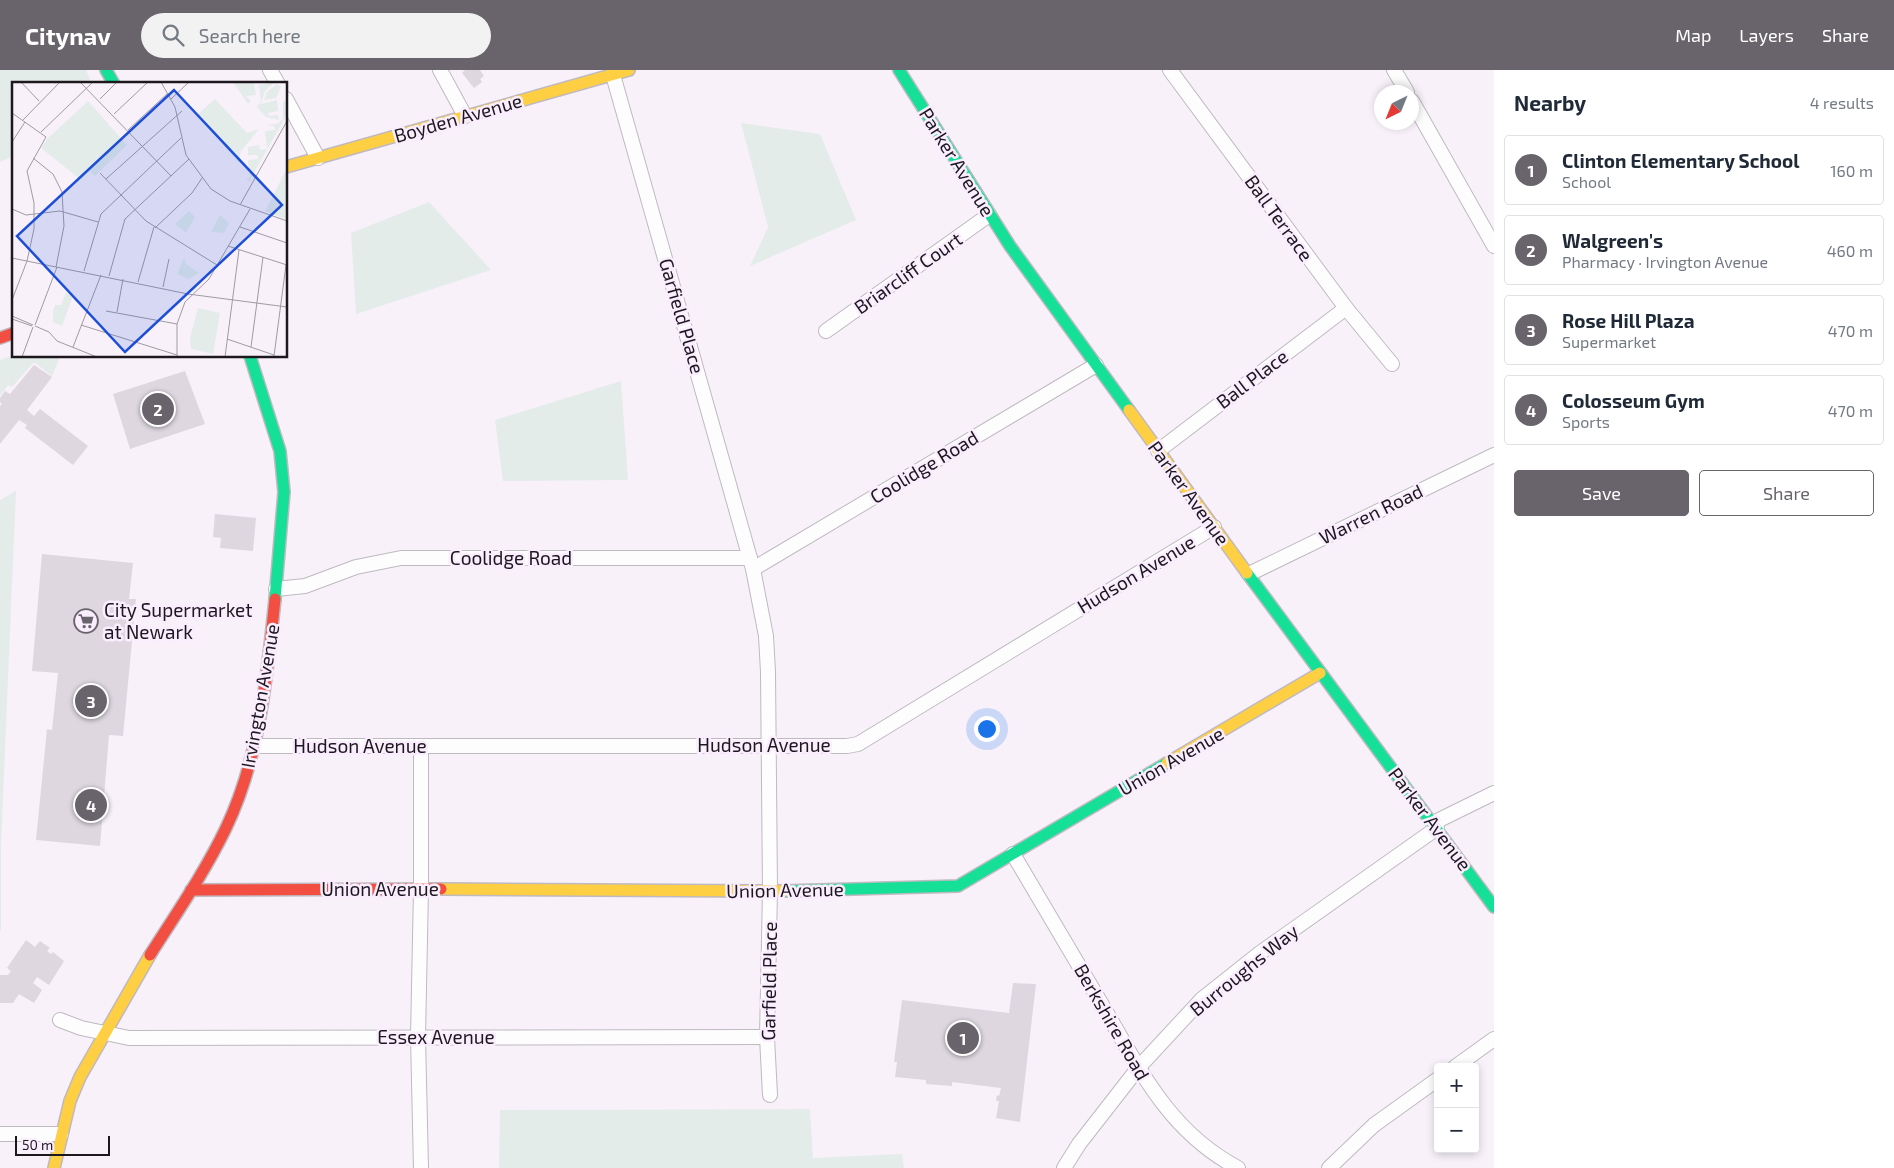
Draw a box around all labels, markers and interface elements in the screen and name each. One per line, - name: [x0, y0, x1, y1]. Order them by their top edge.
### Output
- search box: [141, 13, 491, 58]
- text: Citynav: [25, 21, 111, 50]
- icon: search: [159, 21, 187, 49]
- text: Search here: [199, 24, 301, 47]
- text: Map: [1675, 24, 1711, 46]
- text: Layers: [1739, 24, 1794, 46]
- text: Share: [1822, 24, 1869, 46]
- inset map: [12, 82, 288, 358]
- north arrow: [1374, 85, 1419, 130]
- street label: Boyden Avenue: [391, 88, 524, 147]
- text: Nearby: [1514, 90, 1586, 115]
- text: 4 results: [1810, 93, 1874, 112]
- street label: Parker Avenue: [915, 103, 1000, 220]
- text: Clinton Elementary School: [1562, 149, 1799, 172]
- text: 1: [1528, 161, 1534, 180]
- text: 160 m: [1830, 161, 1873, 180]
- street label: Ball Terrace: [1240, 170, 1318, 265]
- text: School: [1562, 172, 1611, 191]
- street label: Briarcliff Court: [849, 227, 966, 318]
- text: Walgreen's: [1562, 229, 1663, 252]
- text: 2: [1526, 241, 1536, 260]
- text: 460 m: [1827, 241, 1873, 260]
- text: Pharmacy · Irvington Avenue: [1562, 252, 1768, 271]
- street label: Garfield Place: [655, 255, 710, 376]
- text: Rose Hill Plaza: [1562, 309, 1694, 332]
- text: 3: [1526, 321, 1536, 340]
- text: 470 m: [1828, 321, 1873, 340]
- text: Supermarket: [1562, 332, 1656, 351]
- street label: Ball Place: [1211, 344, 1292, 413]
- text: Colosseum Gym: [1562, 389, 1705, 412]
- pin: 2: [142, 390, 174, 428]
- text: 4: [1526, 401, 1536, 420]
- text: 470 m: [1828, 401, 1873, 420]
- text: Sports: [1562, 412, 1610, 431]
- street label: Coolidge Road: [865, 425, 982, 508]
- street label: Parker Avenue: [1144, 436, 1235, 549]
- button: Save: [1514, 470, 1689, 516]
- button: Share: [1699, 470, 1874, 516]
- street label: Warren Road: [1315, 479, 1426, 549]
- street label: Hudson Avenue: [1073, 529, 1199, 618]
- street label: Coolidge Road: [450, 546, 572, 569]
- place label: City Supermarket at Newark: [104, 598, 253, 643]
- supermarket icon: City Supermarket at Newark: [73, 608, 99, 634]
- street label: Irvington Avenue: [236, 622, 283, 770]
- pin: 3: [75, 682, 107, 720]
- your location: [974, 716, 1000, 742]
- street label: Union Avenue: [1114, 721, 1227, 800]
- street label: Hudson Avenue: [697, 733, 831, 756]
- street label: Hudson Avenue: [293, 734, 427, 757]
- street label: Parker Avenue: [1384, 762, 1477, 875]
- pin: 4: [75, 786, 107, 824]
- street label: Union Avenue: [321, 877, 439, 900]
- street label: Union Avenue: [726, 877, 844, 902]
- street label: Burroughs Way: [1185, 919, 1303, 1020]
- street label: Garfield Place: [756, 921, 781, 1041]
- street label: Berkshire Road: [1070, 960, 1155, 1084]
- pin: 1: [947, 1019, 979, 1057]
- street label: Essex Avenue: [377, 1025, 495, 1048]
- map controls: [1434, 1063, 1479, 1153]
- button: +: [1434, 1063, 1479, 1108]
- button: −: [1434, 1108, 1479, 1153]
- scale bar: [15, 1133, 110, 1156]
- text: 50 m: [22, 1136, 53, 1153]

